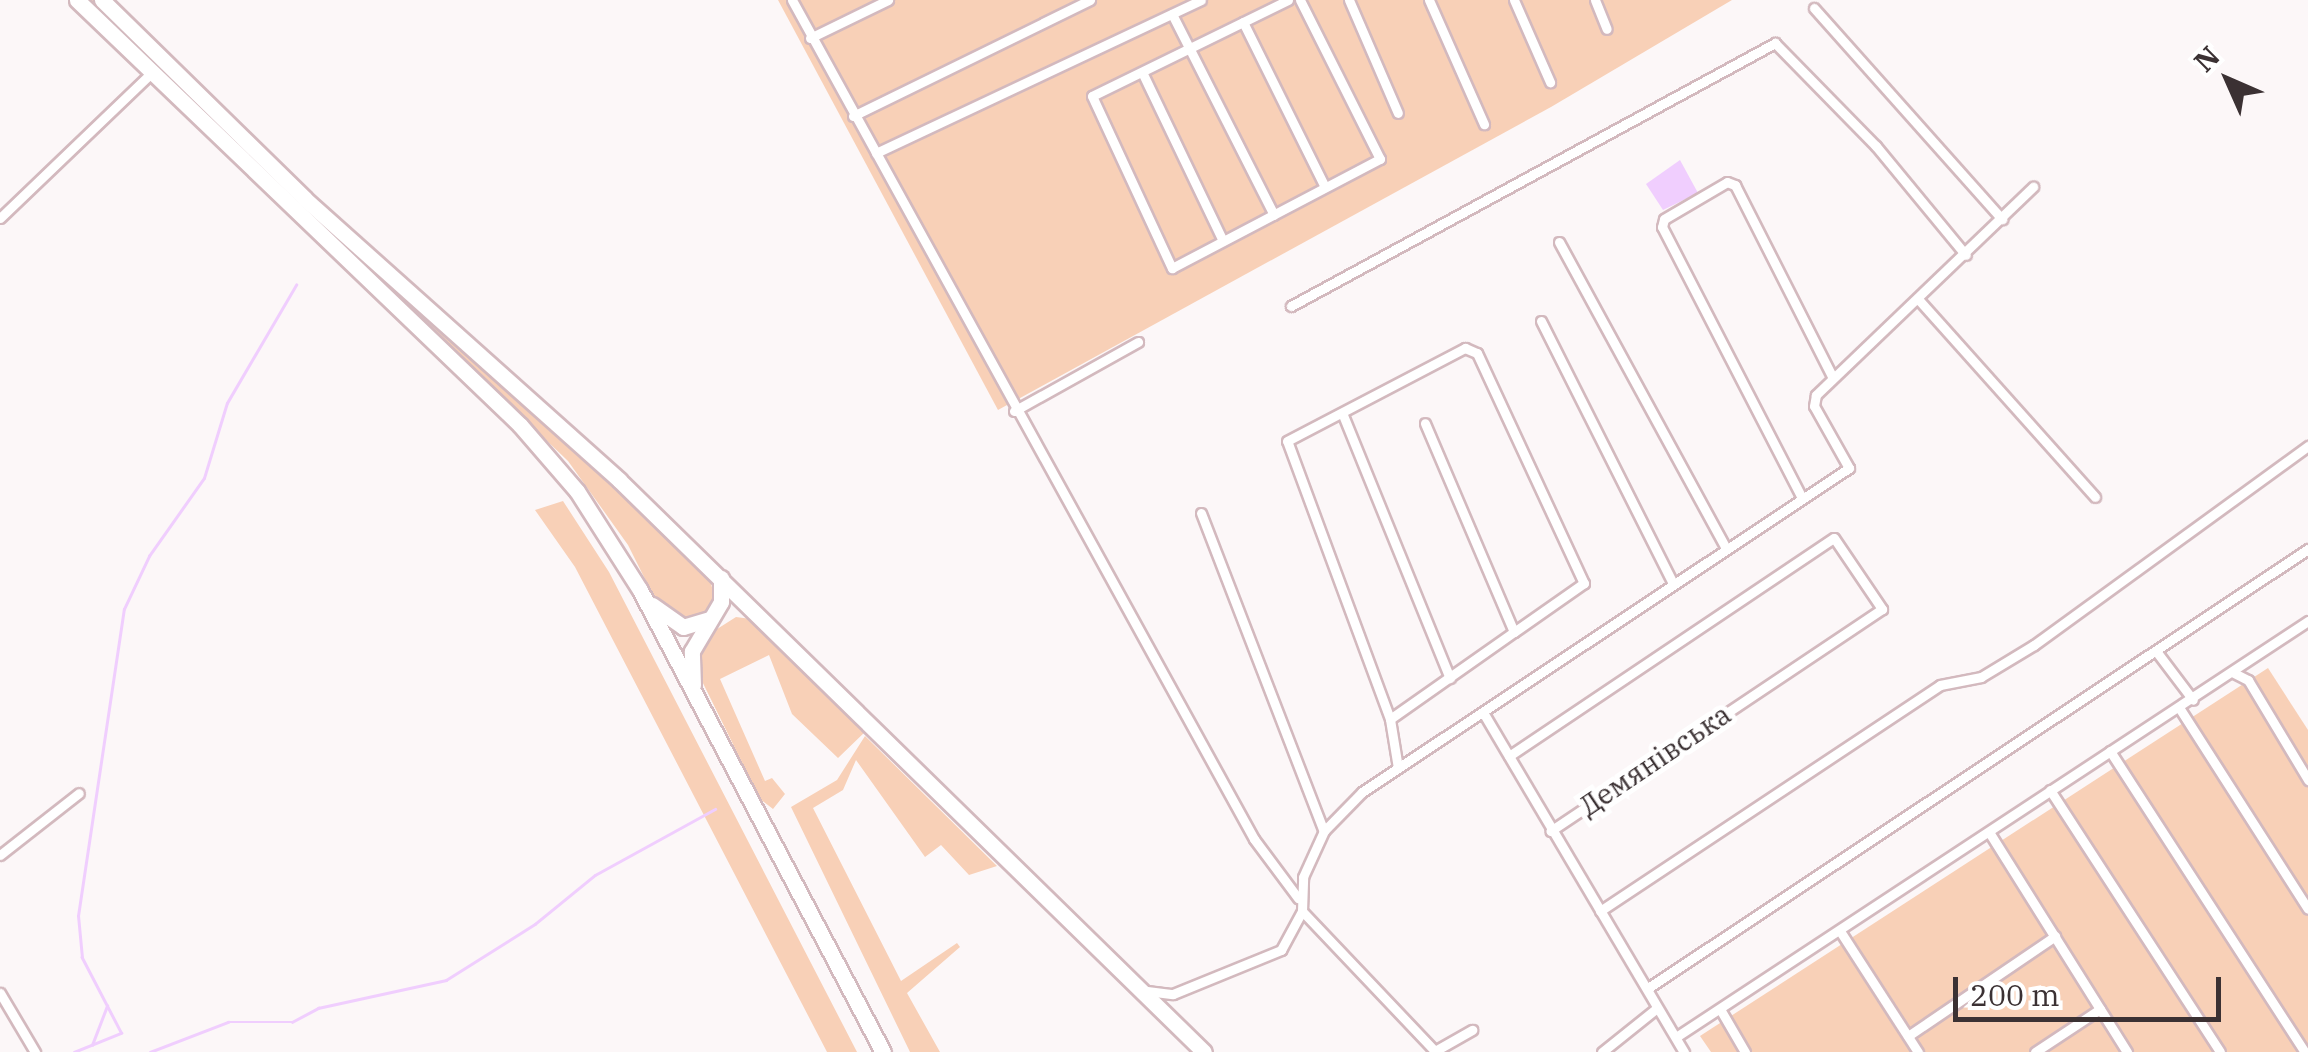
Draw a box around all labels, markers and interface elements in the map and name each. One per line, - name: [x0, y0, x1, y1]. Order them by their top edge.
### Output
- north arrow: [2178, 30, 2278, 130]
- text: N: [2186, 38, 2227, 79]
- street label: Демянівська: [1573, 697, 1737, 823]
- scale bar: [1958, 957, 2226, 1019]
- text: 200 m: [1970, 975, 2060, 1014]

